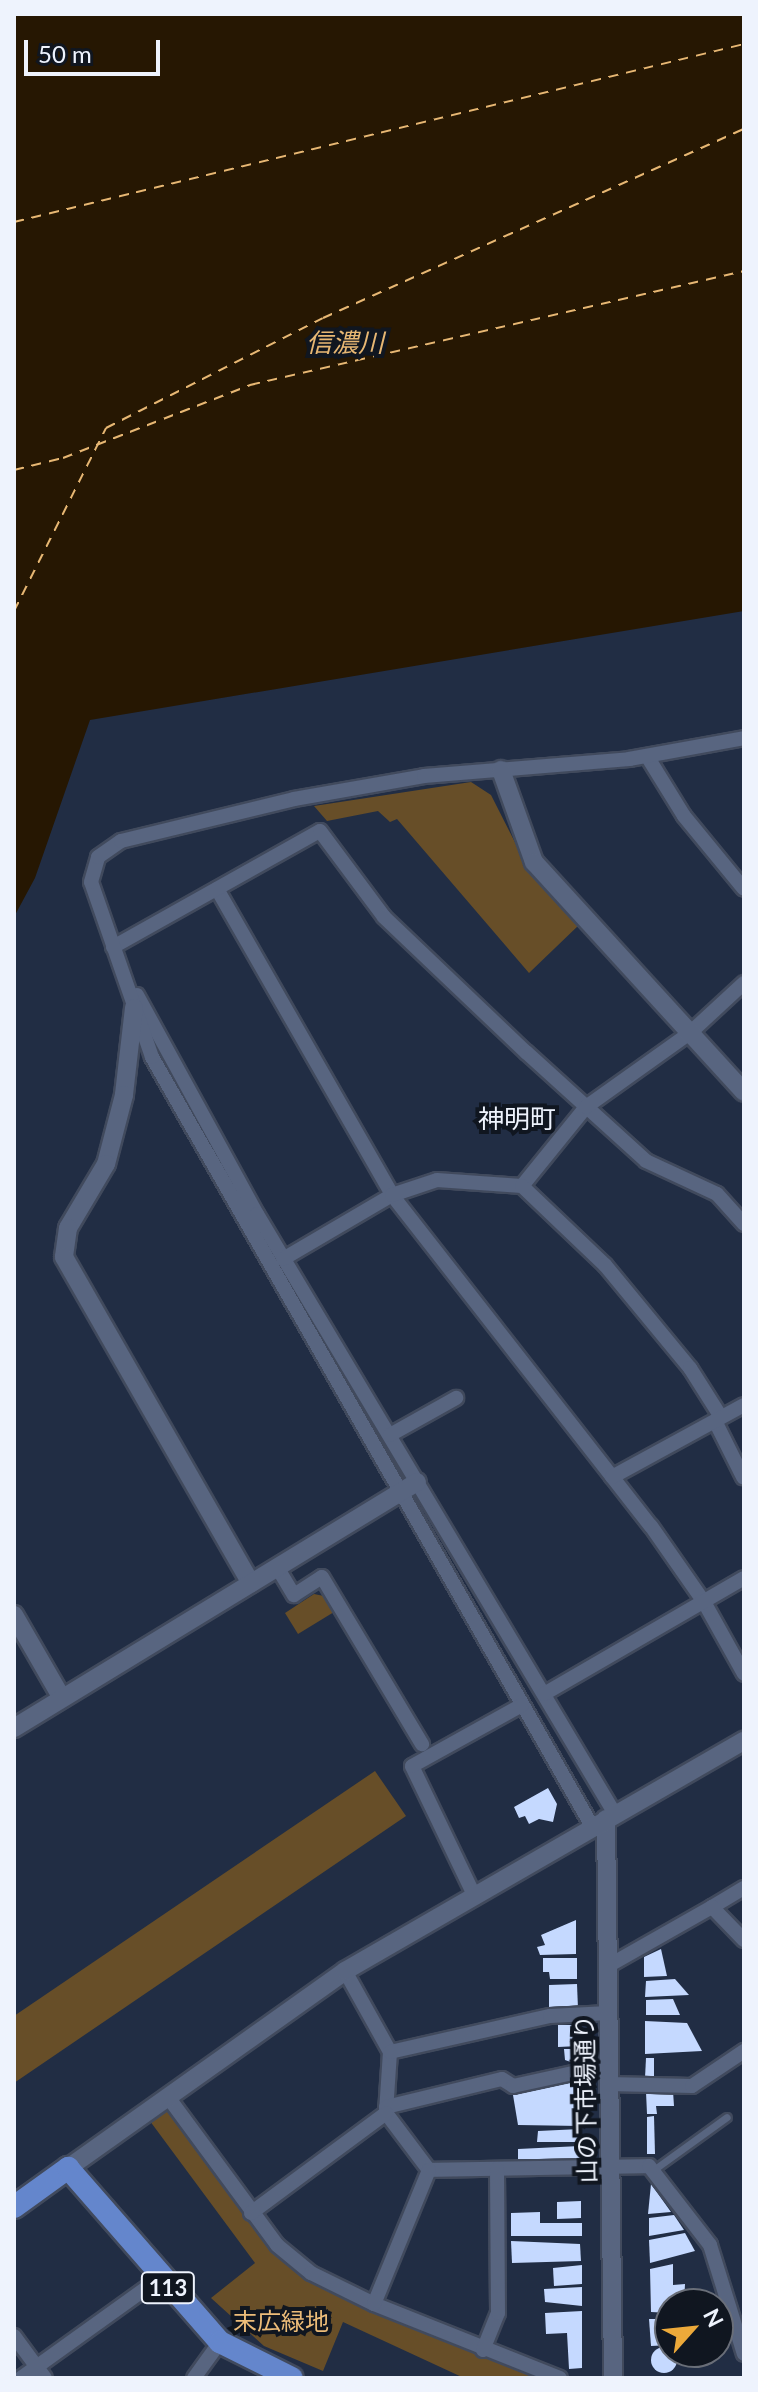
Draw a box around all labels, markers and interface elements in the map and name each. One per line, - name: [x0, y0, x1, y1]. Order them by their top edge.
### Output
- scale bar: [28, 24, 164, 74]
- text: 50 m: [38, 39, 92, 68]
- water label: 信濃川: [306, 327, 384, 359]
- district label: 神明町: [478, 1103, 556, 1135]
- street label: 山の下市場通り: [569, 2015, 601, 2183]
- road number: 113: [140, 2270, 196, 2306]
- north arrow: [654, 2288, 734, 2368]
- text: N: [698, 2304, 730, 2331]
- park label: 末広緑地: [233, 2307, 329, 2335]

